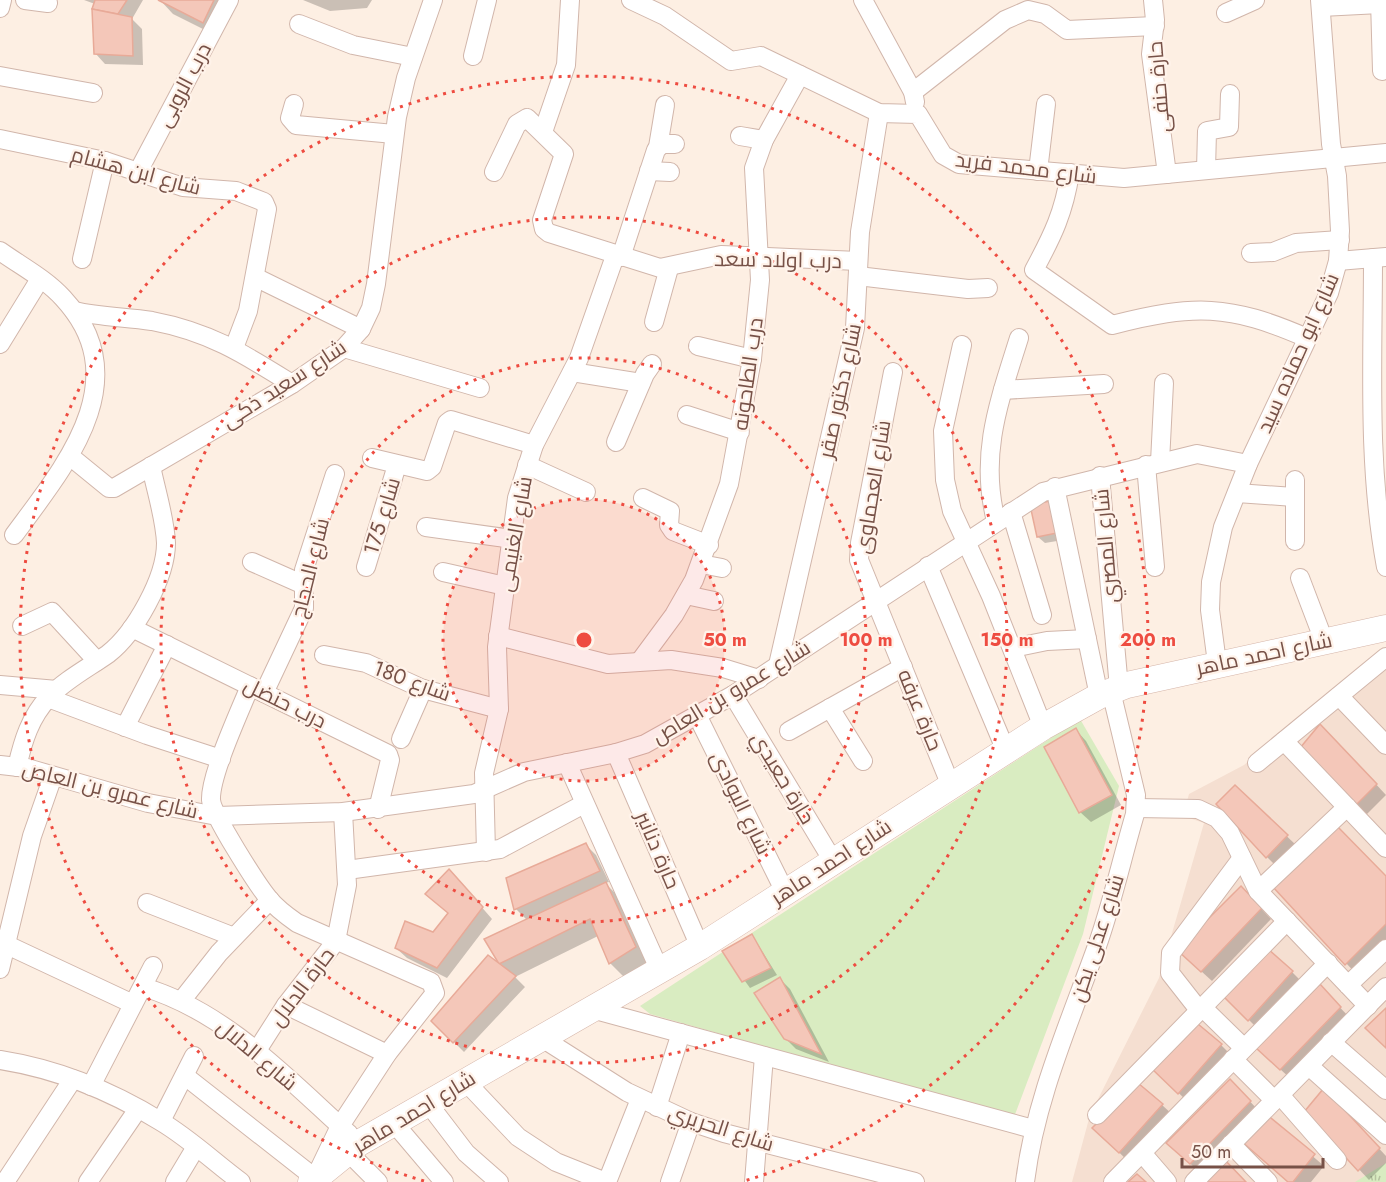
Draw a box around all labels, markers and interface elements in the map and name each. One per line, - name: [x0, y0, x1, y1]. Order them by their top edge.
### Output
- street label: درب الروبى: [149, 37, 219, 133]
- street label: حارة حنفى: [1140, 40, 1178, 134]
- street label: شارع ابن هشام: [68, 139, 204, 203]
- street label: شارع محمد فريد: [953, 144, 1099, 192]
- street label: درب اولاد سعد: [714, 244, 842, 276]
- street label: شارع ابو حماده سيد: [1249, 268, 1347, 438]
- street label: درب الطاحونه: [725, 316, 771, 432]
- street label: شارع دكتور صقر: [811, 321, 869, 462]
- street label: شارع سعيد ذكى: [216, 332, 352, 436]
- street label: شارع العجماوى: [848, 418, 898, 556]
- street label: شارع 175: [356, 474, 408, 558]
- street label: شارع الغنيمى: [490, 474, 540, 594]
- street label: شارع المصري: [1086, 487, 1127, 605]
- street label: شارع الحجاج: [283, 515, 337, 621]
- street label: شارع احمد ماهر: [1192, 625, 1335, 683]
- text: 50 m: [703, 627, 747, 653]
- text: 100 m: [839, 627, 893, 653]
- text: 150 m: [981, 627, 1033, 653]
- text: 200 m: [1120, 627, 1176, 653]
- centre of rings: [574, 630, 594, 650]
- street label: شارع عمرو بن العاص: [646, 633, 816, 751]
- street label: شارع 180: [369, 653, 455, 709]
- street label: حارة عرفه: [890, 665, 950, 755]
- street label: درب حنضل: [238, 670, 332, 736]
- street label: حارة جعيدي: [743, 726, 822, 830]
- street label: شارع البوادى: [703, 746, 779, 860]
- street label: شارع عمرو بن العاص: [19, 754, 201, 826]
- street label: حارة دنانير: [628, 805, 688, 894]
- street label: شارع احمد ماهر: [764, 812, 897, 913]
- street label: شارع عدلى يكن: [1062, 870, 1132, 1006]
- street label: حارة الدلال: [262, 941, 342, 1033]
- street label: شارع الدلال: [210, 1012, 304, 1098]
- street label: شارع احمد ماهر: [346, 1063, 481, 1161]
- street label: شارع الحريري: [664, 1097, 778, 1160]
- scale bar: [1182, 1131, 1323, 1169]
- text: 50 m: [1191, 1139, 1231, 1165]

